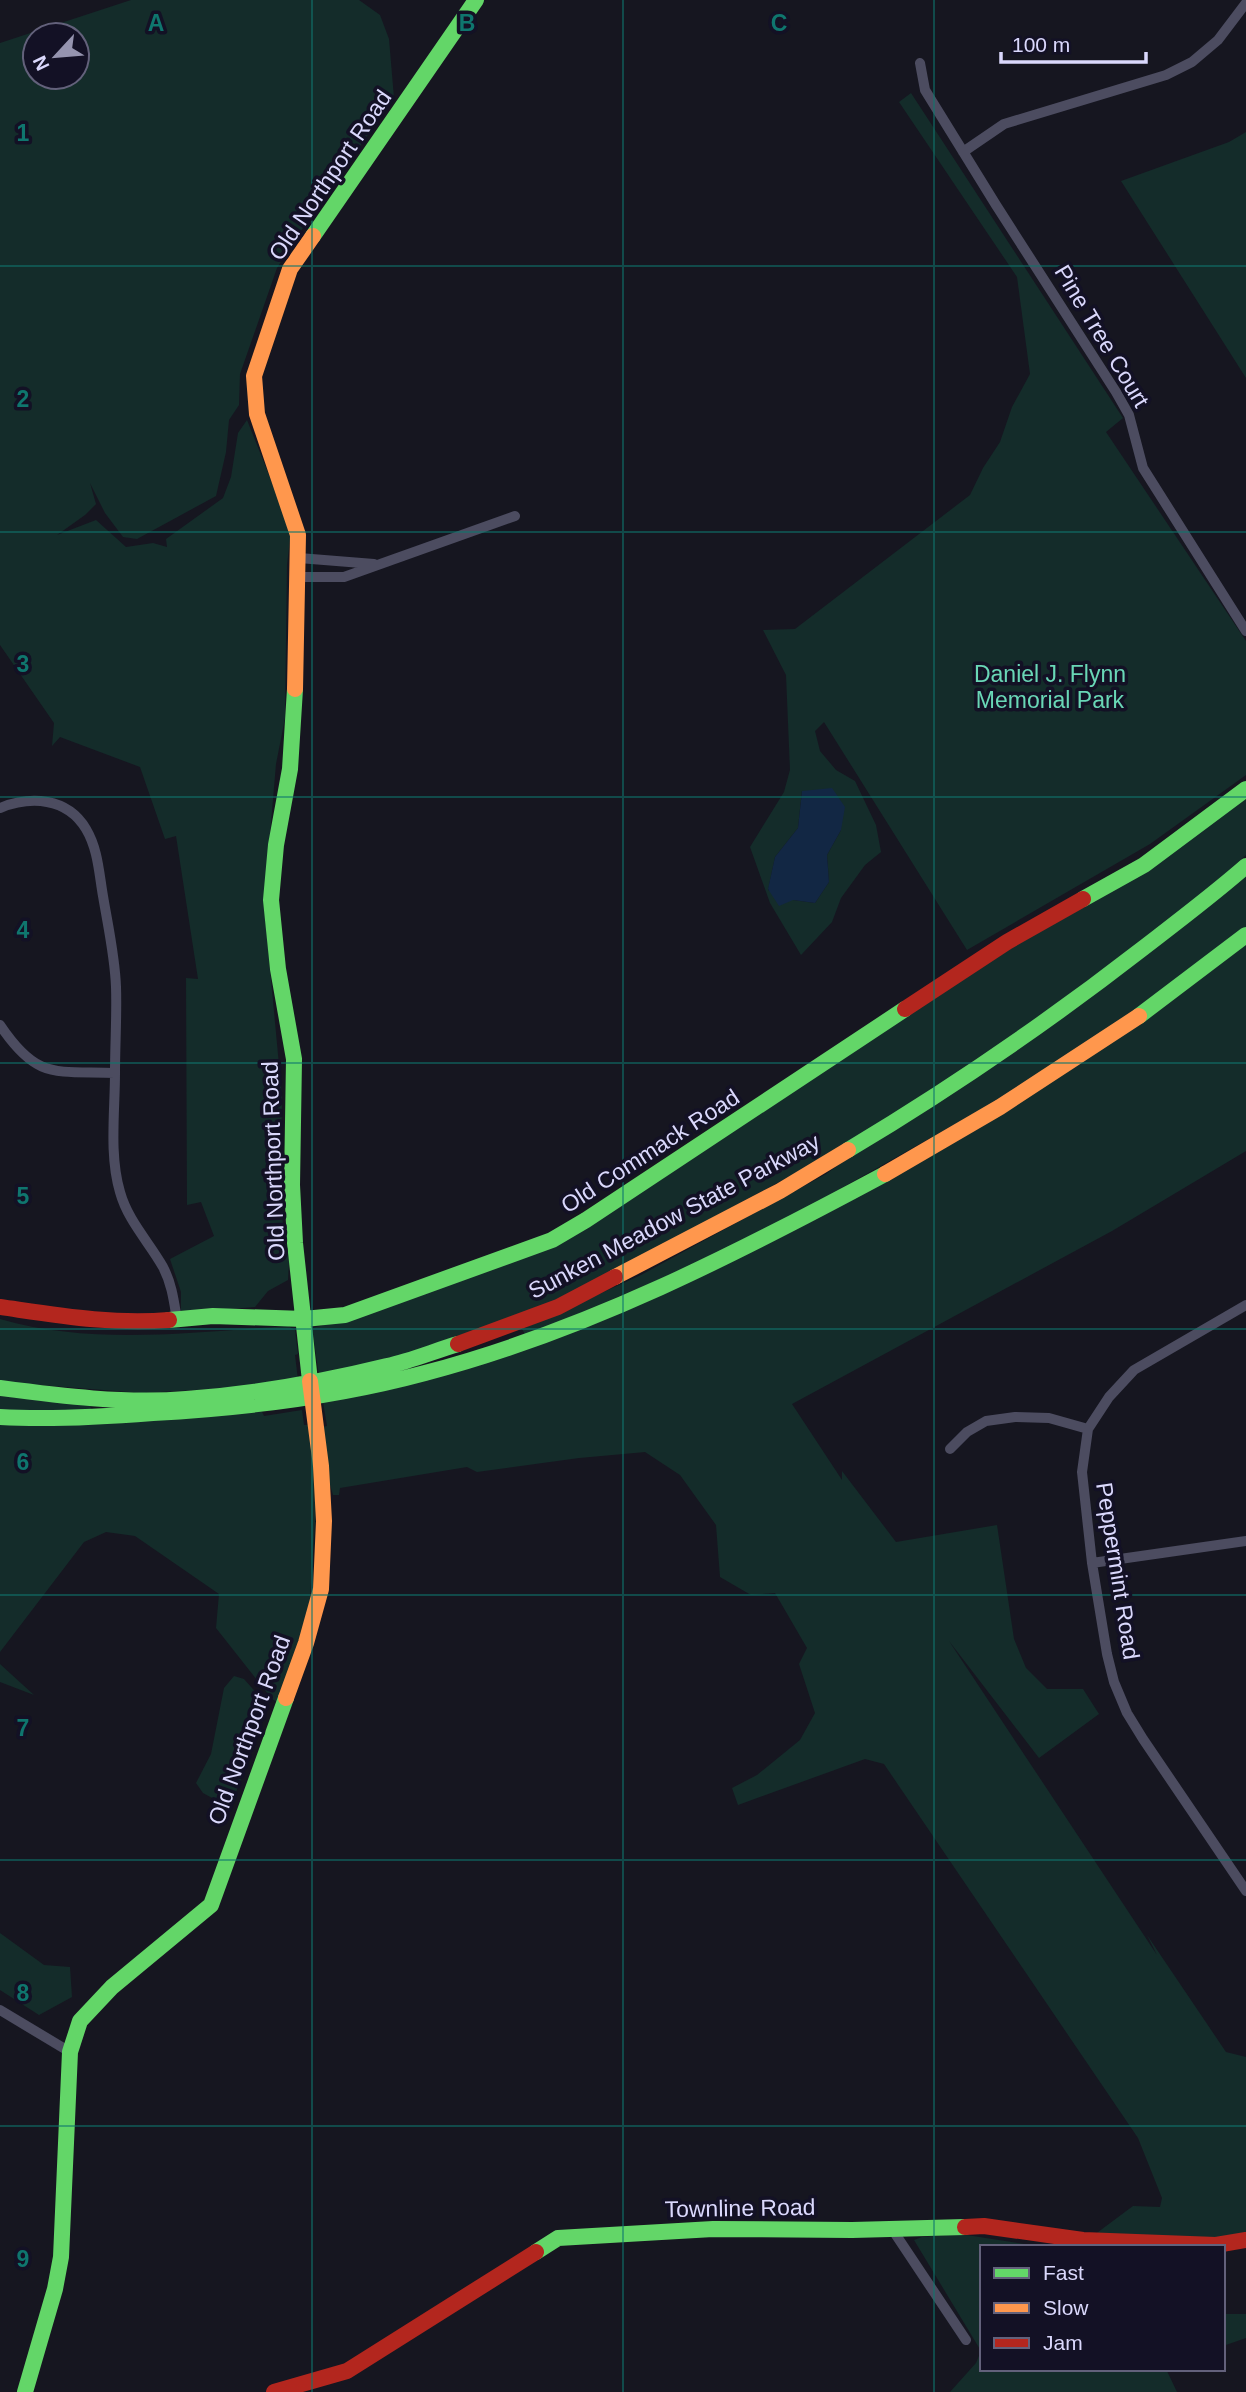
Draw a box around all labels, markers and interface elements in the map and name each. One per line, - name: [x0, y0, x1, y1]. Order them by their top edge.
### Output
- text: A: [148, 10, 164, 36]
- text: B: [459, 10, 475, 36]
- text: C: [771, 10, 787, 36]
- north arrow: [21, 21, 91, 91]
- scale bar: [1001, 21, 1146, 65]
- text: 100 m: [1012, 33, 1070, 56]
- text: N: [29, 52, 54, 74]
- street label: Old Northport Road: [263, 85, 397, 265]
- text: 1: [17, 120, 30, 146]
- street label: Pine Tree Court: [1049, 260, 1155, 412]
- text: 2: [17, 386, 29, 412]
- text: 3: [17, 651, 29, 677]
- park label: Daniel J. Flynn Memorial Park: [974, 661, 1126, 713]
- text: 4: [17, 917, 30, 943]
- street label: Old Northport Road: [257, 1061, 289, 1261]
- street label: Old Commack Road: [556, 1084, 744, 1218]
- street label: Sunken Meadow State Parkway: [524, 1128, 824, 1304]
- text: 5: [17, 1183, 30, 1209]
- text: 6: [17, 1449, 29, 1475]
- street label: Peppermint Road: [1091, 1481, 1145, 1661]
- street label: Old Northport Road: [203, 1632, 295, 1828]
- text: 7: [17, 1715, 29, 1741]
- text: 8: [17, 1980, 30, 2006]
- street label: Townline Road: [664, 2194, 816, 2222]
- legend: [980, 2245, 1225, 2371]
- text: 9: [17, 2246, 29, 2272]
- text: Fast: [1043, 2261, 1084, 2284]
- text: Slow: [1043, 2296, 1089, 2319]
- text: Jam: [1043, 2331, 1083, 2354]

